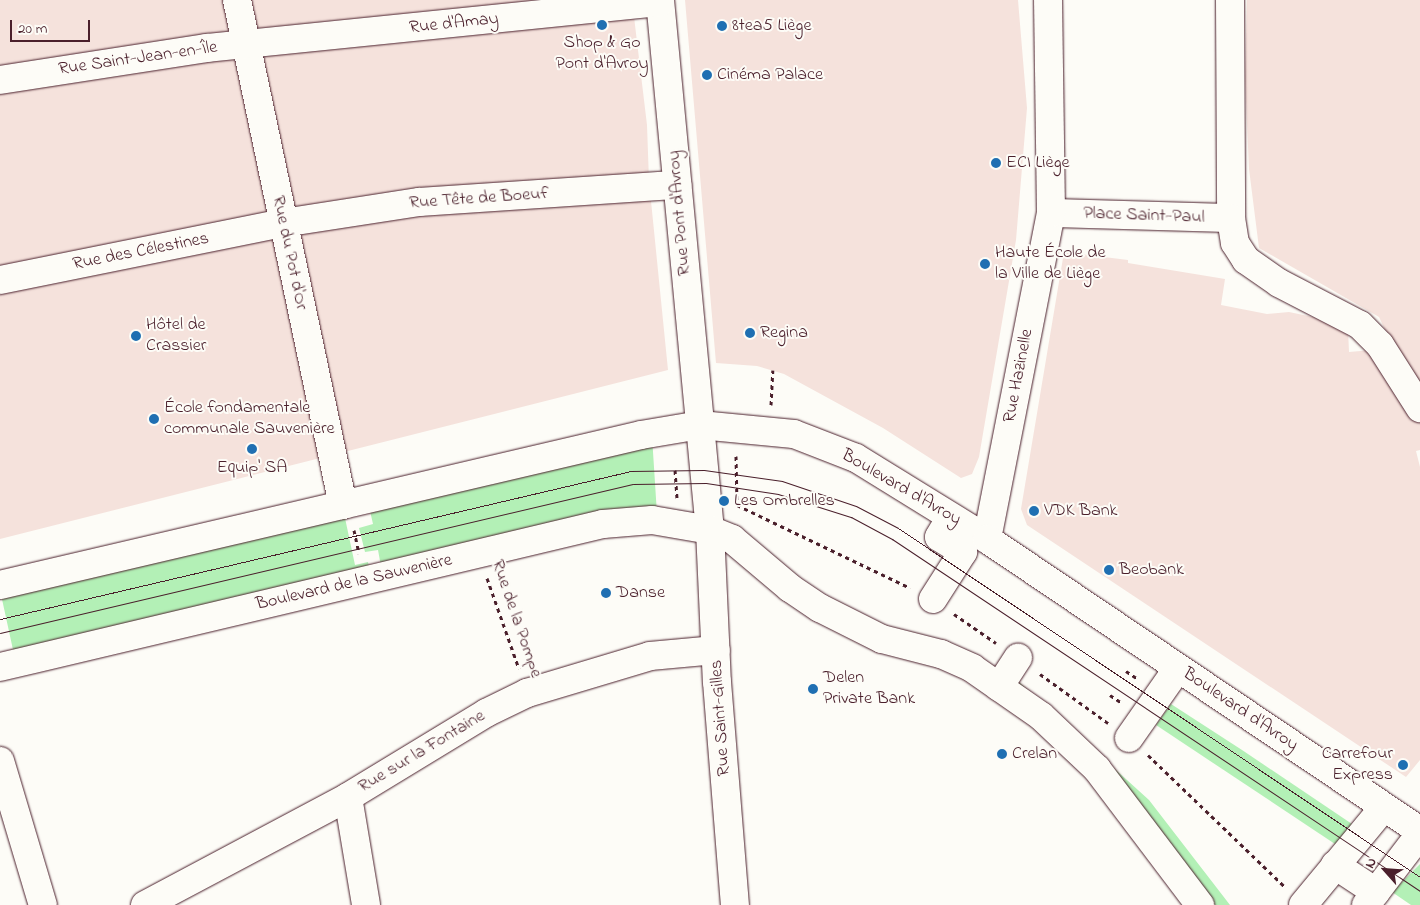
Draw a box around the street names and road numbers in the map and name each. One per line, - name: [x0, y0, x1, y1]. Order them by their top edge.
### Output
- street label: Rue d'Amay: [408, 9, 500, 39]
- street label: Rue Saint-Jean-en-Île: [57, 37, 219, 81]
- street label: Rue Pont d'Avroy: [664, 149, 696, 277]
- street label: Rue Tête de Boeuf: [408, 183, 550, 215]
- street label: Rue du Pot d'Or: [266, 194, 312, 312]
- street label: Place Saint-Paul: [1083, 203, 1205, 229]
- street label: Rue des Célestines: [71, 228, 211, 276]
- street label: Rue Hazinelle: [999, 327, 1039, 425]
- street label: Boulevard d'Avroy: [837, 445, 965, 531]
- street label: Boulevard de la Sauvenière: [254, 550, 454, 616]
- street label: Rue de la Pompe: [486, 557, 546, 681]
- street label: Rue Saint-Gilles: [706, 659, 736, 777]
- street label: Boulevard d'Avroy: [1178, 663, 1302, 757]
- street label: Rue sur la Fontaine: [355, 706, 489, 798]

